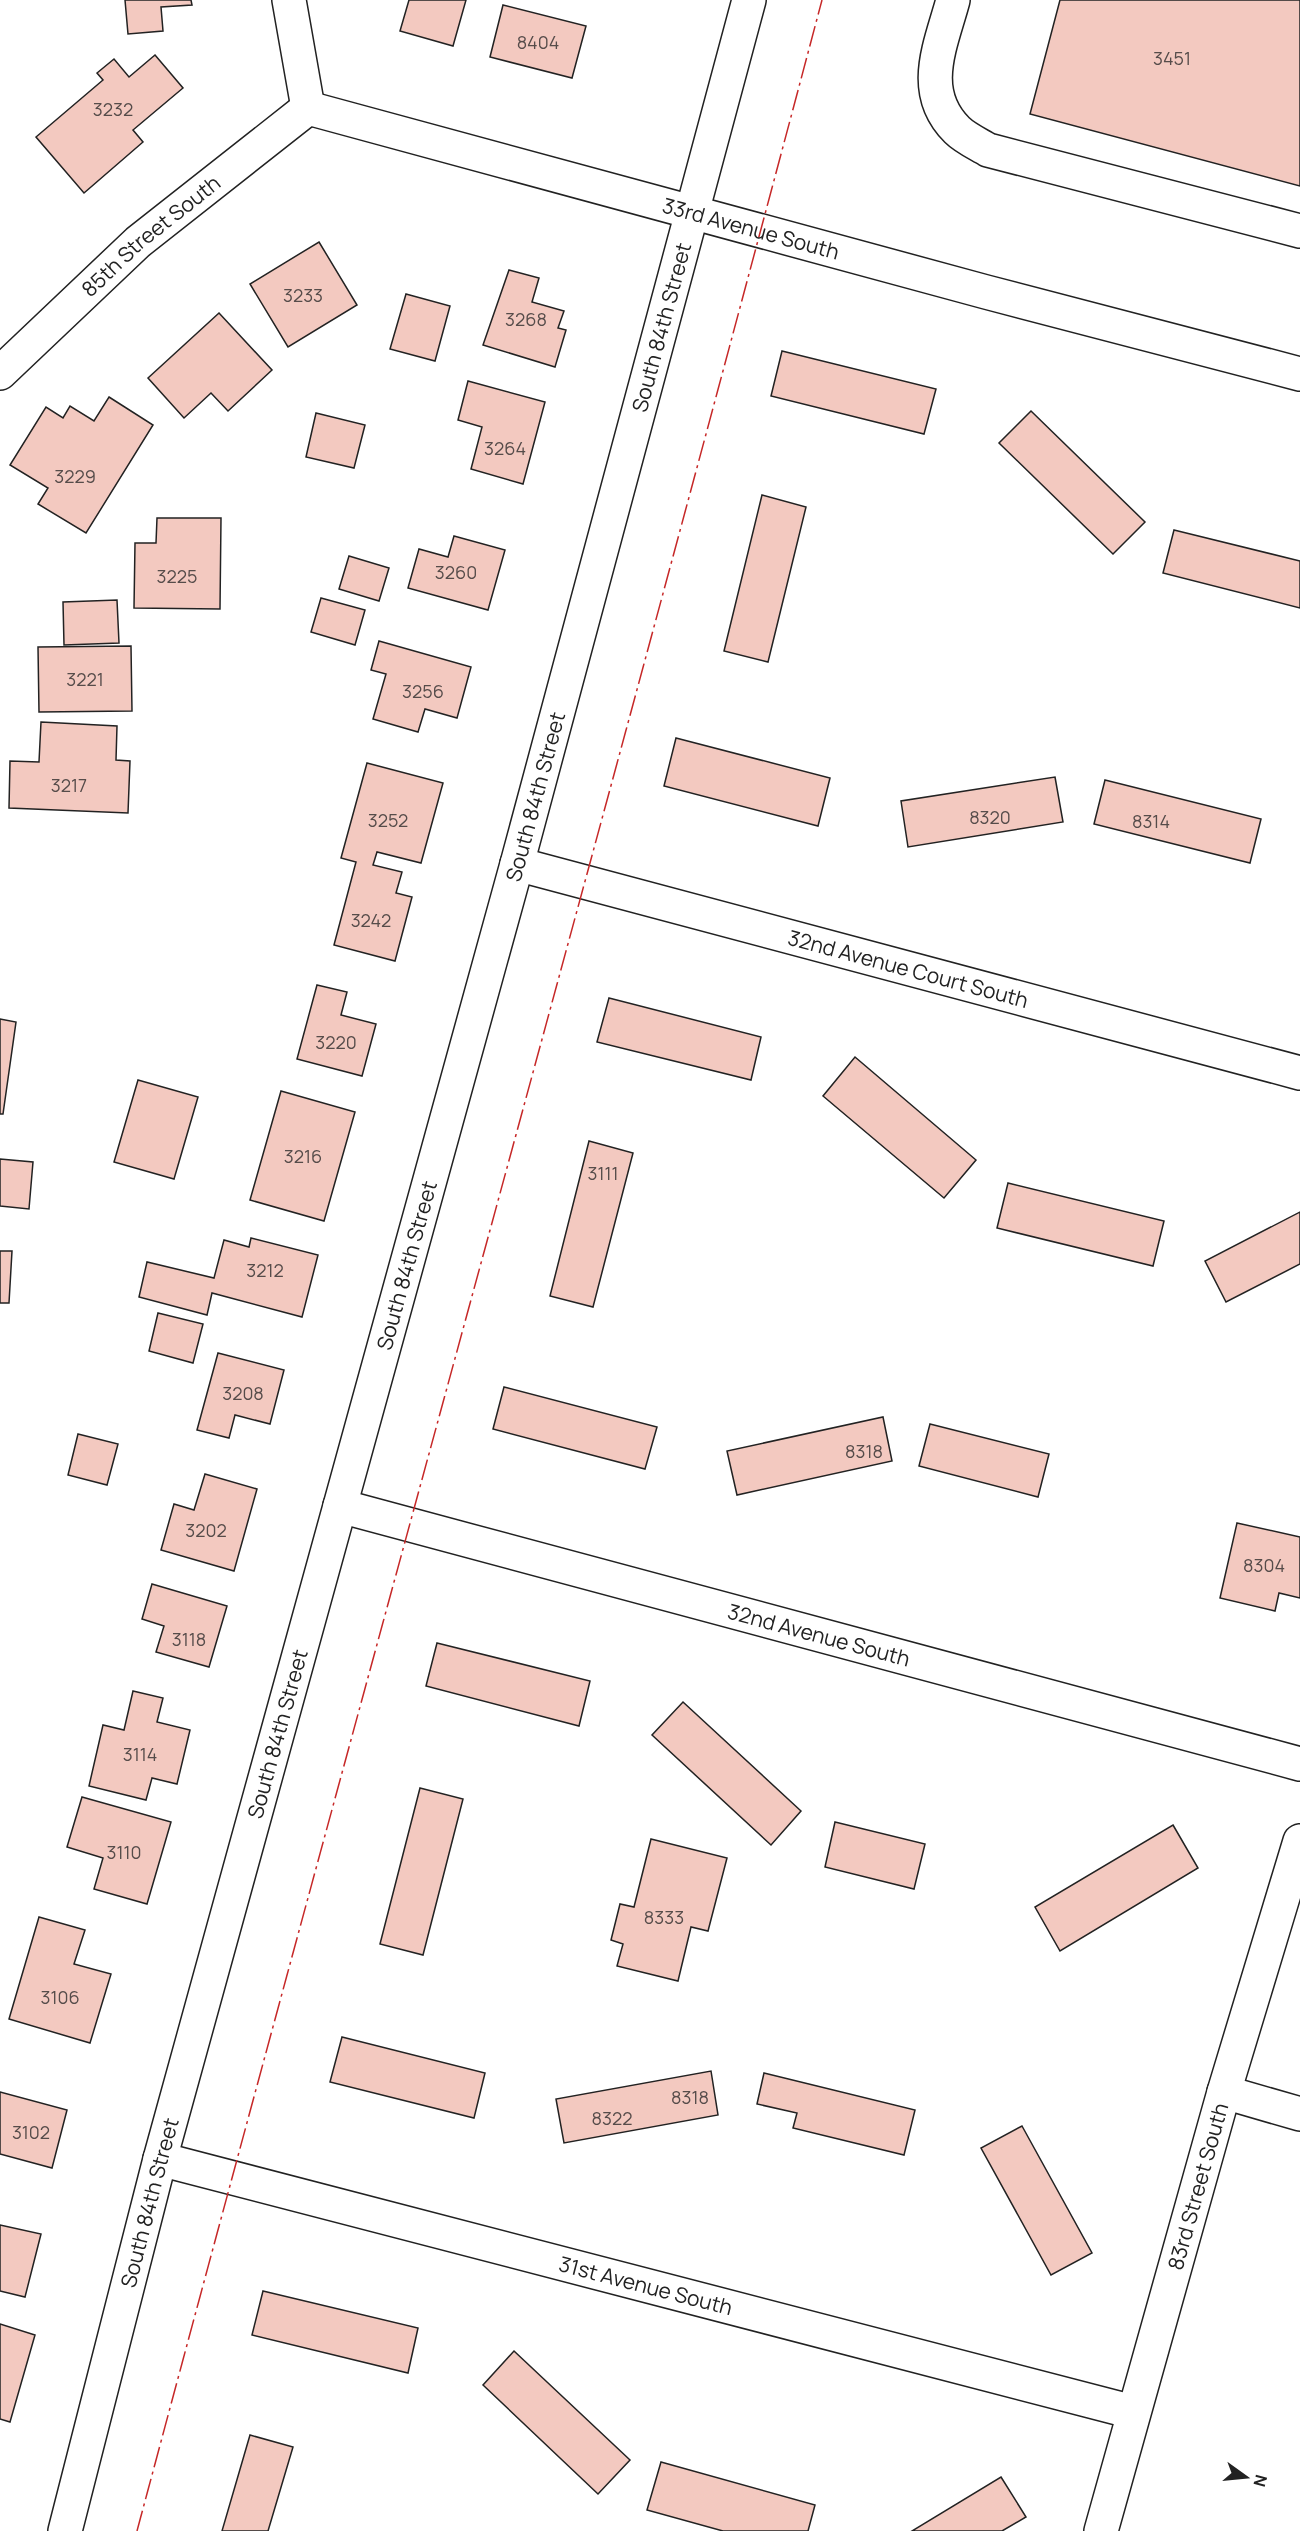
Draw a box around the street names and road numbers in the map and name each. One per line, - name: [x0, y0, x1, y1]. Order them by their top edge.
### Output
- street label: 85th Street South: [75, 169, 226, 303]
- street label: 33rd Avenue South: [659, 191, 843, 266]
- street label: South 84th Street: [625, 239, 697, 415]
- street label: South 84th Street: [499, 709, 571, 885]
- street label: 32nd Avenue Court South: [785, 923, 1032, 1014]
- street label: South 84th Street: [370, 1177, 443, 1353]
- street label: 32nd Avenue South: [725, 1597, 913, 1673]
- street label: South 84th Street: [241, 1646, 314, 1822]
- street label: 83rd Street South: [1161, 2099, 1234, 2273]
- street label: South 84th Street: [114, 2115, 185, 2290]
- street label: 31st Avenue South: [556, 2249, 736, 2321]

